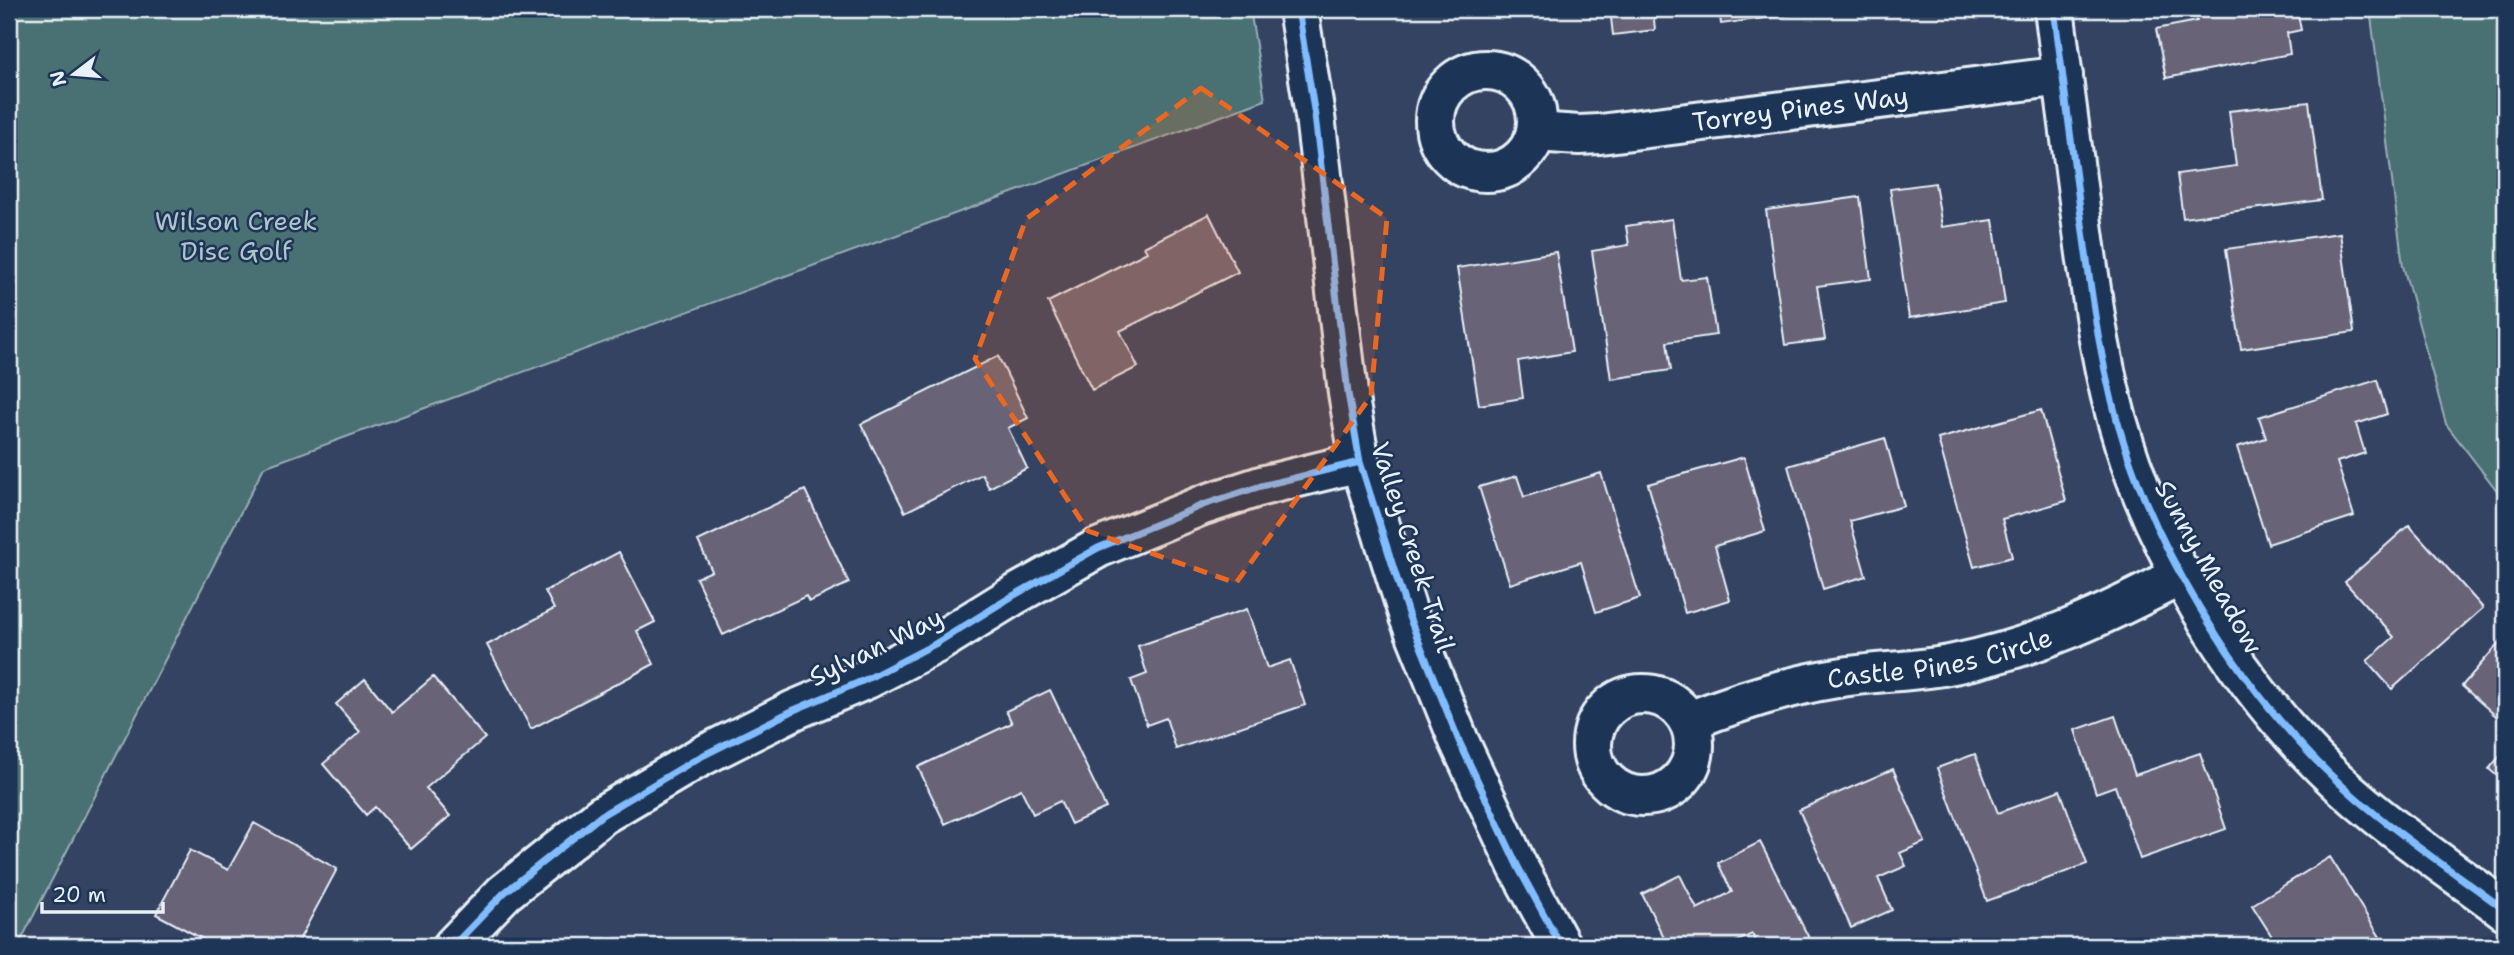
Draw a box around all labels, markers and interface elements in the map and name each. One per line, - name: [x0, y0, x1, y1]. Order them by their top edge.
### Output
- north arrow: [38, 38, 108, 108]
- text: N: [44, 68, 72, 89]
- street label: Torrey Pines Way: [1690, 78, 1910, 139]
- park label: Wilson Creek Disc Golf: [155, 203, 317, 268]
- street label: Valley Creek Trail: [1363, 437, 1464, 657]
- street label: Sunny Meadow: [2147, 474, 2272, 660]
- street label: Sylvan Way: [803, 599, 949, 694]
- street label: Castle Pines Circle: [1824, 619, 2057, 696]
- scale bar: [42, 871, 163, 915]
- text: 20 m: [52, 881, 106, 909]

